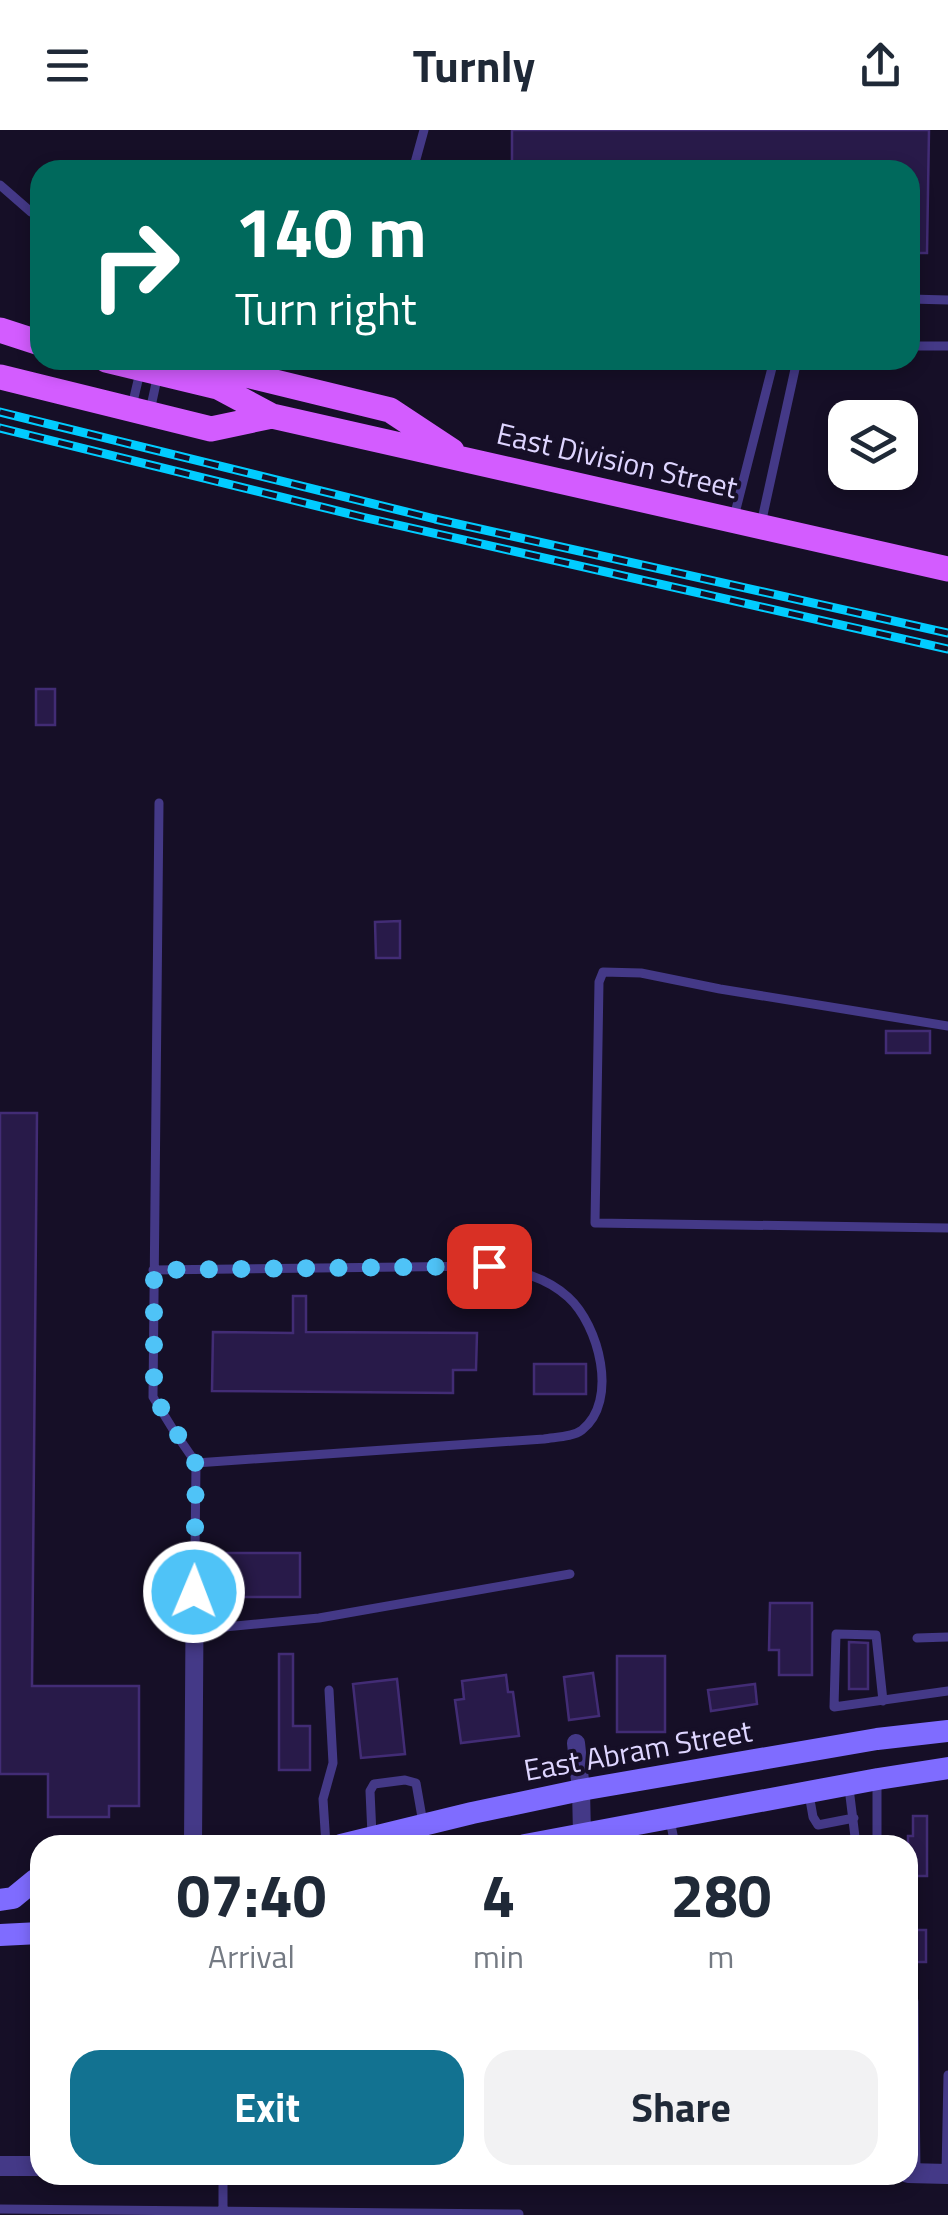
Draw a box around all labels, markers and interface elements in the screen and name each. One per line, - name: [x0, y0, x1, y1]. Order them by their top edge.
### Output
- text: Turnly: [413, 31, 535, 99]
- icon: menu: [40, 38, 95, 93]
- icon: share: [853, 38, 908, 93]
- text: 140 m: [235, 178, 427, 284]
- icon: right: [70, 200, 200, 330]
- text: Turn right: [235, 274, 417, 342]
- map controls: [828, 400, 918, 490]
- button: layers: [828, 400, 918, 490]
- street label: East Division Street: [492, 410, 743, 510]
- pin: [447, 1224, 532, 1309]
- icon: arrive: [462, 1239, 517, 1294]
- position arrow: [142, 1540, 246, 1644]
- street label: East Abram Street: [520, 1707, 756, 1793]
- text: 07:40: [177, 1849, 326, 1940]
- text: 4: [482, 1849, 515, 1940]
- text: 280: [671, 1849, 771, 1940]
- text: Arrival: [208, 1932, 295, 1980]
- text: min: [473, 1932, 524, 1980]
- text: m: [708, 1932, 734, 1980]
- button: Exit: [70, 2050, 464, 2165]
- button: Share: [484, 2050, 878, 2165]

